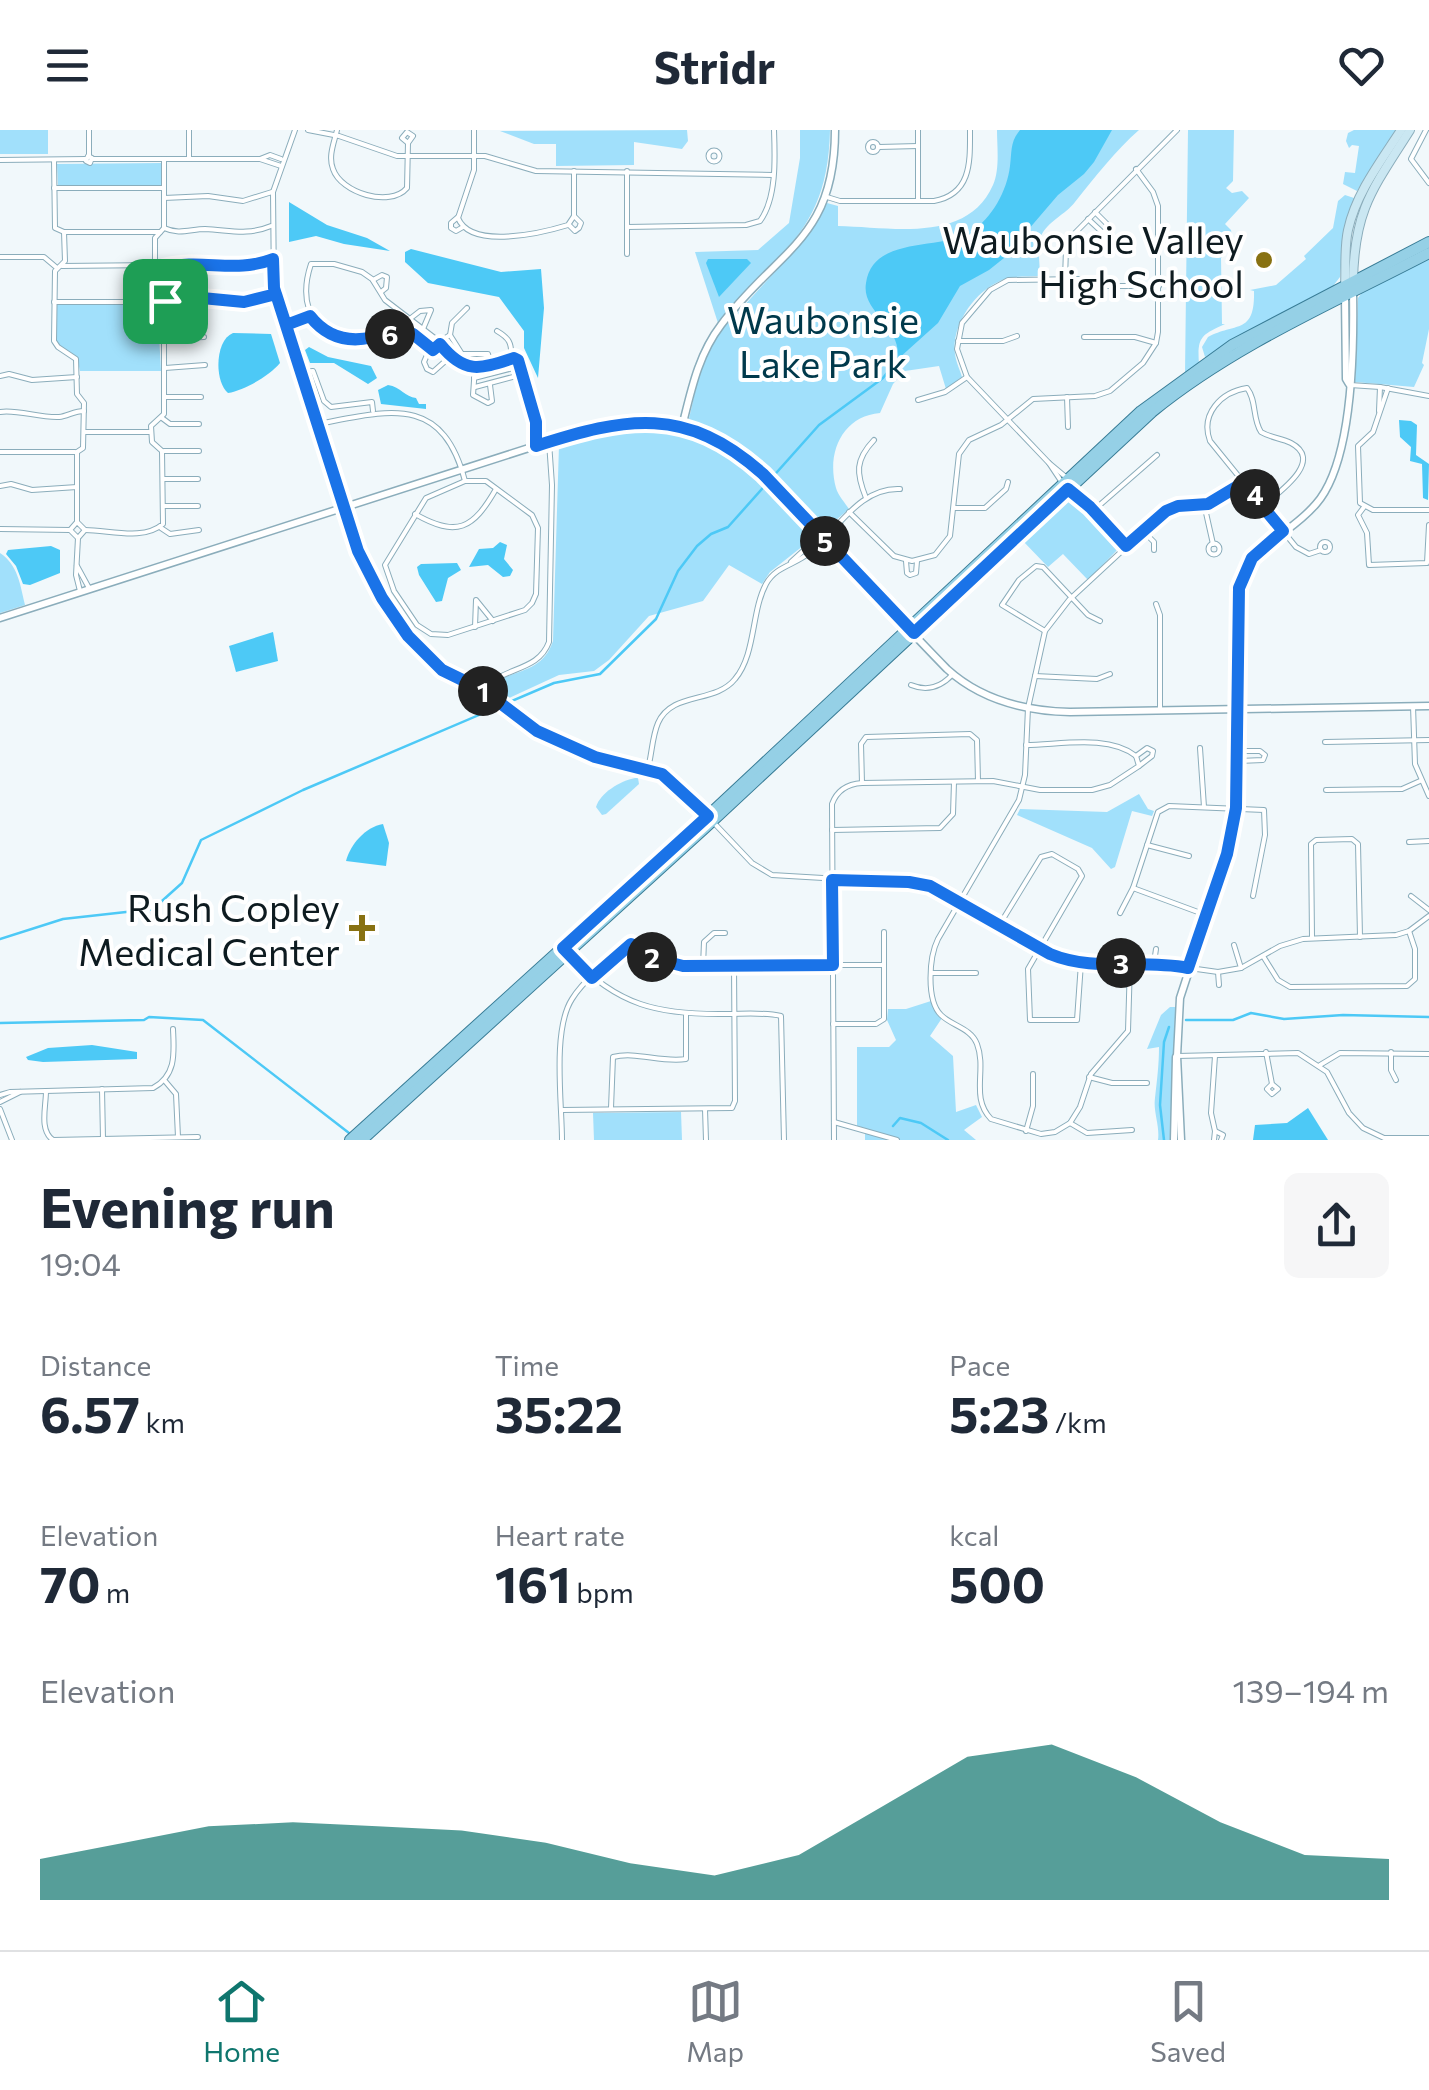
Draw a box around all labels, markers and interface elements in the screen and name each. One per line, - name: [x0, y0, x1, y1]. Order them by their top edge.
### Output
- icon: menu: [40, 38, 95, 93]
- text: Stridr: [654, 38, 775, 93]
- icon: heart: [1334, 38, 1389, 93]
- place label: Waubonsie Valley High School: [942, 215, 1244, 306]
- marker: Waubonsie Valley High School: [1253, 249, 1275, 271]
- pin: [123, 259, 208, 344]
- icon: arrive: [138, 274, 193, 329]
- park label: Waubonsie Lake Park: [727, 295, 919, 386]
- pin: 6: [365, 309, 415, 359]
- text: 6: [381, 317, 399, 351]
- pin: 4: [1230, 469, 1280, 519]
- text: 4: [1246, 477, 1264, 511]
- pin: 5: [800, 516, 850, 566]
- text: 5: [817, 524, 833, 558]
- pin: 1: [458, 666, 508, 716]
- text: 1: [477, 674, 489, 708]
- place label: Rush Copley Medical Center: [78, 883, 340, 974]
- marker: Rush Copley Medical Center: [349, 915, 375, 941]
- pin: 2: [627, 932, 677, 982]
- pin: 3: [1096, 938, 1146, 988]
- text: 2: [644, 940, 660, 974]
- text: 3: [1113, 946, 1129, 980]
- text: Evening run: [40, 1172, 335, 1239]
- button: share: [1284, 1173, 1389, 1278]
- text: 19:04: [40, 1243, 121, 1283]
- text: Distance: [40, 1348, 151, 1382]
- text: Time: [495, 1348, 559, 1382]
- text: Pace: [949, 1348, 1010, 1382]
- text: 6.57: [40, 1382, 140, 1443]
- text: 35:22: [495, 1382, 623, 1443]
- text: 5:23: [949, 1382, 1049, 1443]
- text: km: [140, 1405, 185, 1439]
- text: /km: [1049, 1405, 1107, 1439]
- text: Elevation: [40, 1518, 158, 1552]
- text: Heart rate: [495, 1518, 625, 1552]
- text: kcal: [949, 1518, 999, 1552]
- text: 70: [40, 1552, 100, 1613]
- text: 161: [495, 1552, 571, 1613]
- text: 500: [949, 1552, 1045, 1613]
- text: m: [100, 1575, 130, 1609]
- text: bpm: [571, 1575, 634, 1609]
- text: Elevation: [40, 1670, 175, 1710]
- text: 139–194 m: [1232, 1670, 1389, 1710]
- tab: Home: [203, 1974, 280, 2068]
- tab: Map: [686, 1974, 744, 2068]
- tab: Saved: [1150, 1974, 1226, 2068]

